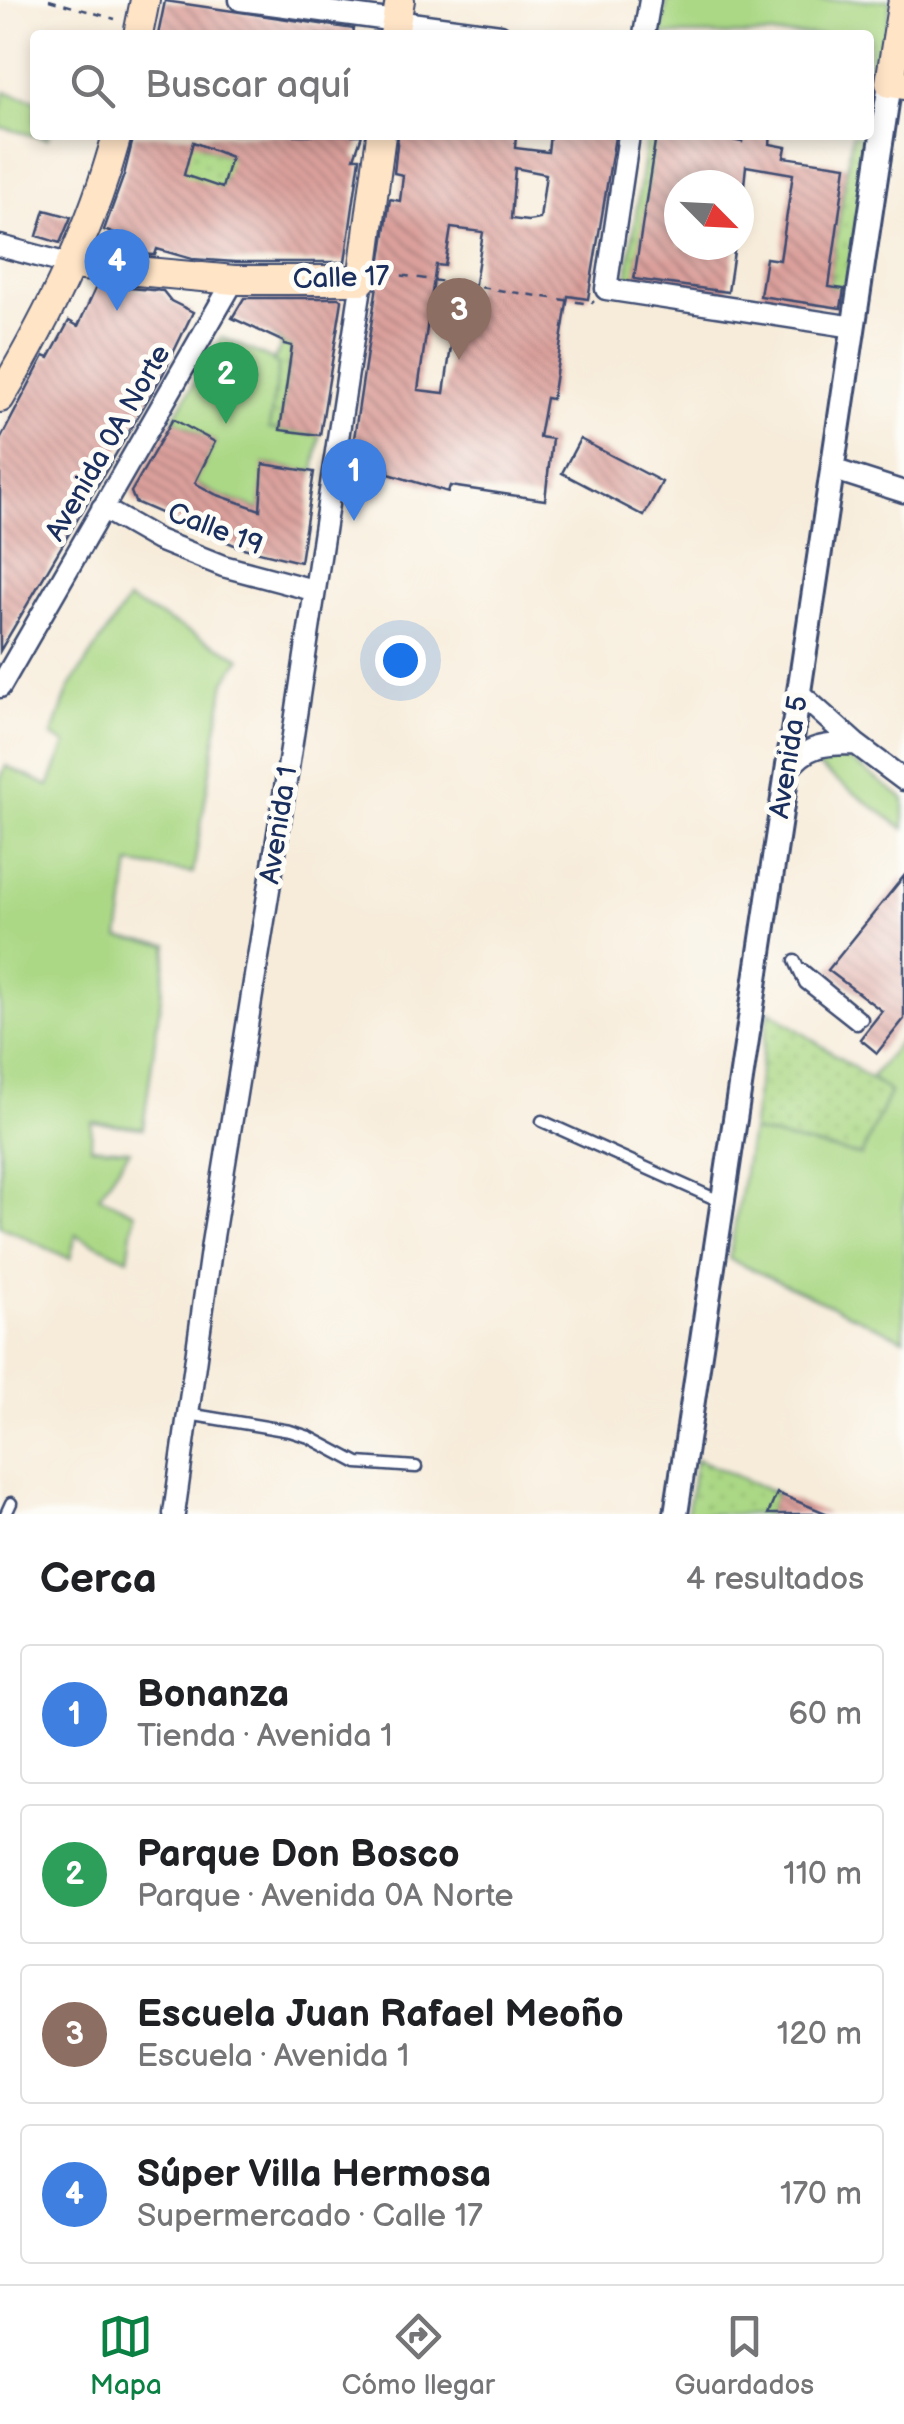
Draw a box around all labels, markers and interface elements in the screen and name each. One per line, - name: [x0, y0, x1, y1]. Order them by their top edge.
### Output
- search box: [30, 30, 874, 140]
- icon: search: [65, 58, 120, 113]
- text: Buscar aquí: [145, 63, 351, 108]
- north arrow: [664, 170, 754, 260]
- pin: 4: [84, 228, 150, 311]
- street label: Calle 17: [292, 260, 390, 296]
- pin: 3: [426, 278, 492, 360]
- street label: Avenida 0A Norte: [39, 339, 177, 547]
- pin: 2: [194, 342, 258, 424]
- pin: 1: [322, 438, 386, 521]
- street label: Calle 19: [163, 496, 267, 562]
- your location: [375, 635, 426, 686]
- street label: Avenida 5: [763, 693, 815, 821]
- street label: Avenida 1: [253, 764, 305, 886]
- text: Cerca: [40, 1554, 157, 1605]
- text: 4 resultados: [686, 1560, 864, 1599]
- text: Bonanza: [137, 1672, 289, 1717]
- text: 1: [68, 1695, 81, 1734]
- text: 60 m: [789, 1695, 862, 1734]
- text: Tienda · Avenida 1: [137, 1717, 393, 1756]
- text: Parque Don Bosco: [137, 1832, 460, 1877]
- text: 2: [65, 1855, 84, 1894]
- text: 110 m: [783, 1855, 862, 1894]
- text: Parque · Avenida 0A Norte: [137, 1877, 514, 1916]
- text: Escuela Juan Rafael Meoño: [137, 1992, 624, 2037]
- text: 3: [65, 2015, 84, 2054]
- text: 120 m: [777, 2015, 862, 2054]
- text: Escuela · Avenida 1: [137, 2037, 409, 2076]
- text: Súper Villa Hermosa: [137, 2152, 491, 2197]
- text: 4: [65, 2175, 84, 2214]
- text: 170 m: [780, 2175, 862, 2214]
- text: Supermercado · Calle 17: [137, 2197, 483, 2236]
- tab: Mapa: [90, 2309, 162, 2402]
- tab: Cómo llegar: [341, 2309, 495, 2402]
- tab: Guardados: [675, 2309, 814, 2402]

